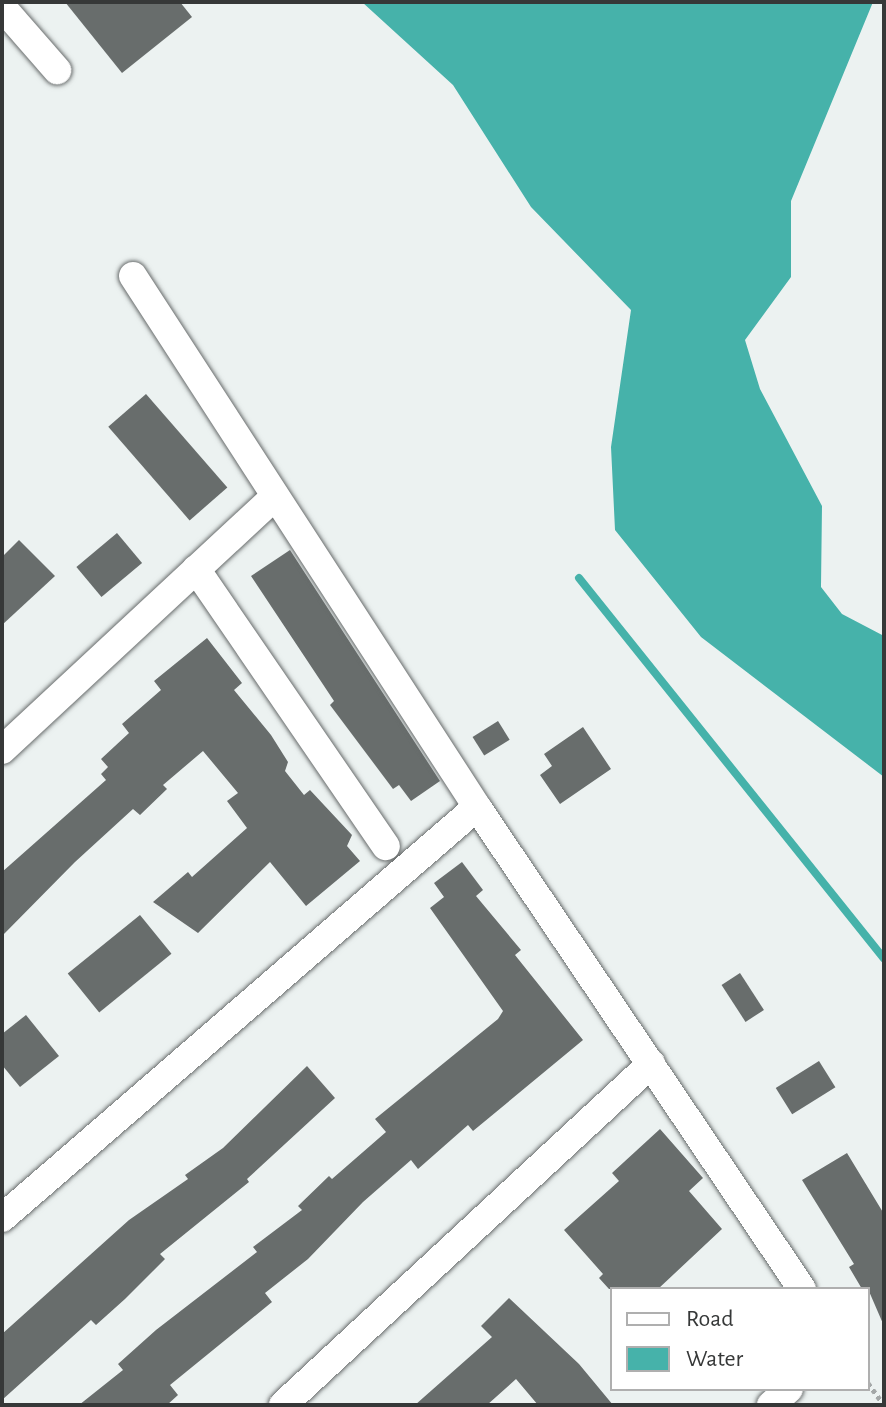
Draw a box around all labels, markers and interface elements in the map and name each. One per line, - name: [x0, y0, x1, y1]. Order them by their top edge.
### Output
- legend: [610, 1287, 870, 1391]
- text: Road: [686, 1307, 734, 1331]
- text: Water: [686, 1347, 743, 1371]

